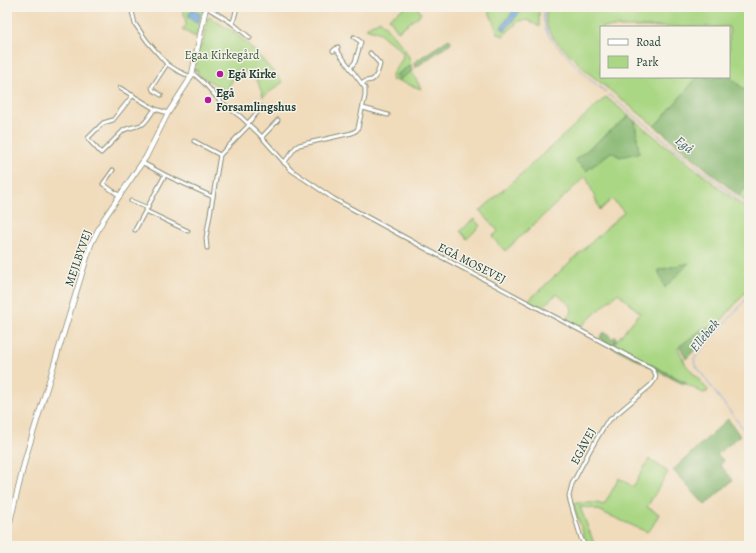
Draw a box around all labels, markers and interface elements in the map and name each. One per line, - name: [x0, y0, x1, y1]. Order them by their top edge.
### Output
- legend: [600, 26, 730, 78]
- text: Road: [636, 34, 662, 50]
- park label: Egaa Kirkegård: [185, 47, 260, 63]
- text: Park: [636, 54, 659, 70]
- place label: Egå Kirke: [228, 66, 277, 82]
- marker: Egå Kirke: [215, 69, 225, 79]
- place label: Egå Forsamlingshus: [216, 85, 296, 115]
- marker: Egå Forsamlingshus: [203, 95, 213, 105]
- water label: Egå: [672, 132, 697, 157]
- street label: MEJLBYVEJ: [61, 227, 95, 289]
- street label: EGÅ MOSEVEJ: [435, 239, 509, 287]
- water label: Ellebæk: [686, 315, 723, 355]
- street label: EGÅVEJ: [567, 425, 599, 467]

